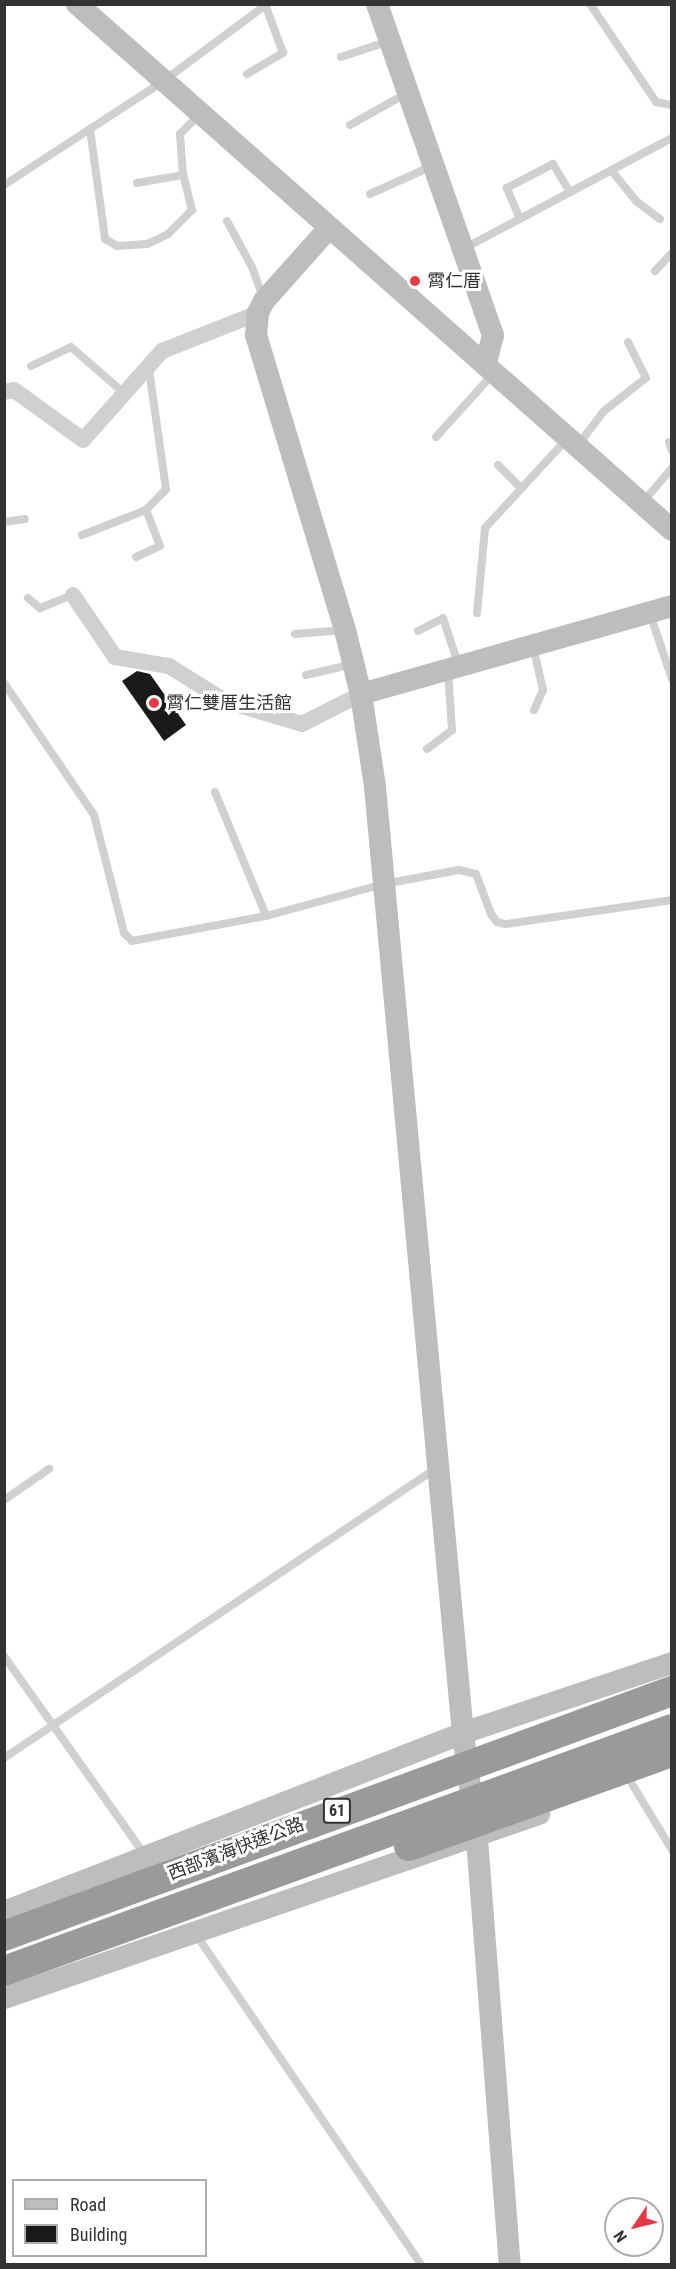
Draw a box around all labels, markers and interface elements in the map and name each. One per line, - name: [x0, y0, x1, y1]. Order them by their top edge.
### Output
- place label: 霄仁厝: [427, 270, 481, 292]
- marker: 霄仁厝: [408, 274, 422, 288]
- place label: 霄仁雙厝生活館: [166, 692, 292, 714]
- marker: 霄仁雙厝生活館: [147, 696, 161, 710]
- road number: 61: [322, 1798, 352, 1824]
- street label: 西部濱海快速公路: [165, 1813, 307, 1885]
- legend: [12, 2179, 207, 2257]
- text: Road: [70, 2194, 106, 2215]
- north arrow: [604, 2197, 664, 2257]
- text: Building: [70, 2224, 127, 2245]
- text: N: [610, 2227, 631, 2246]

